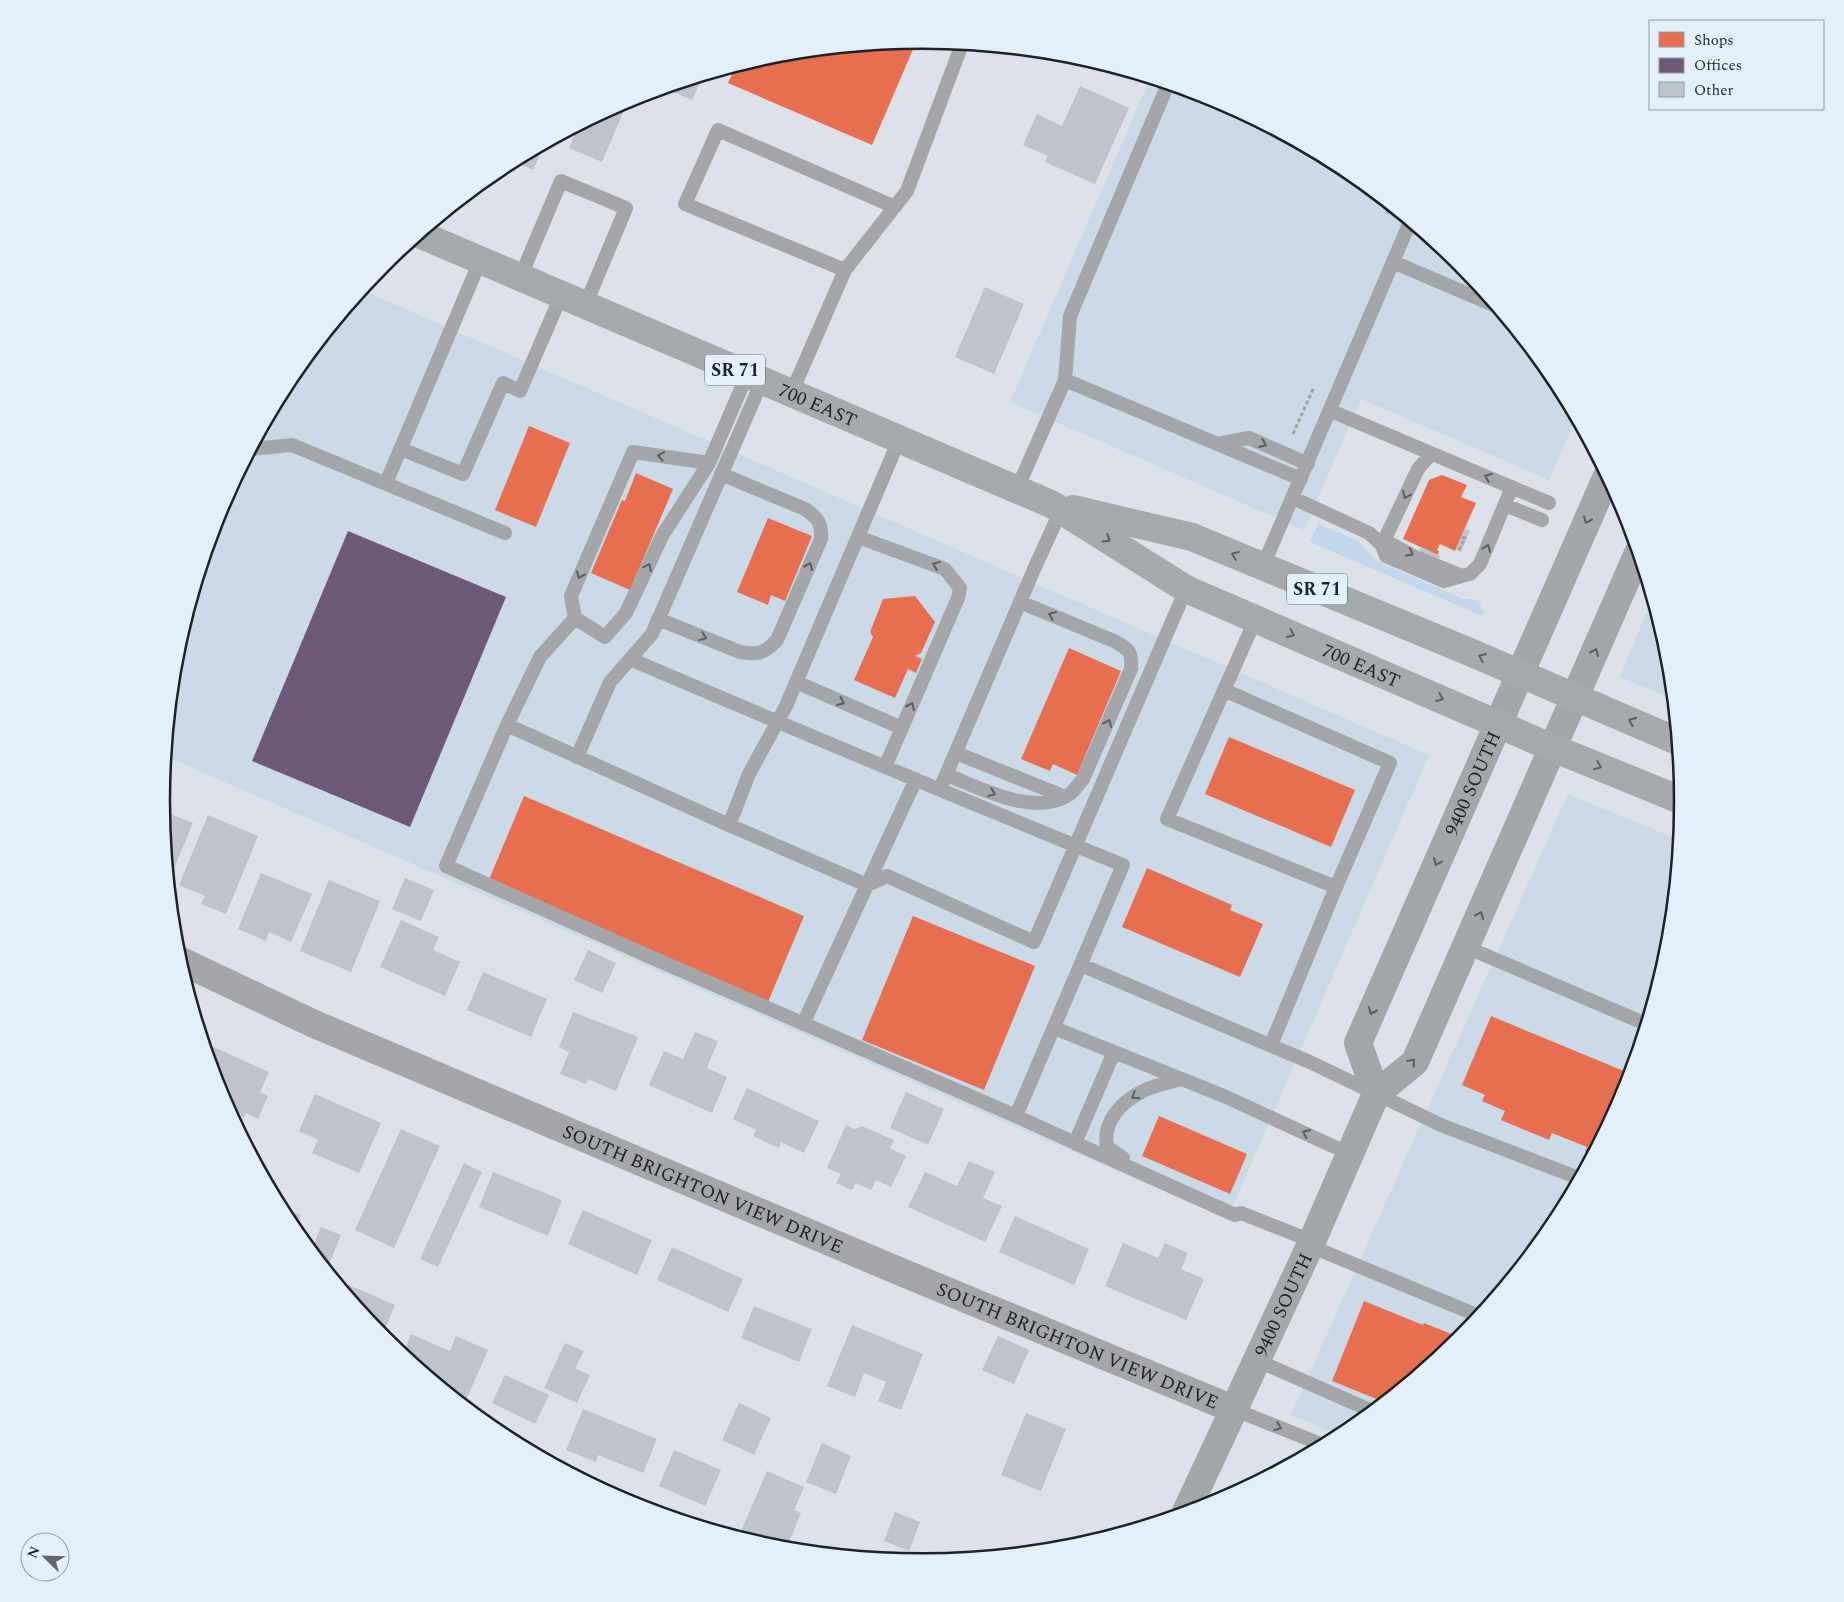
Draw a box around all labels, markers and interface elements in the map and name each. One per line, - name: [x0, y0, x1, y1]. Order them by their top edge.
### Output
- legend: [1649, 20, 1824, 110]
- text: Shops: [1694, 29, 1734, 52]
- text: Offices: [1694, 54, 1742, 77]
- text: Other: [1694, 79, 1733, 102]
- road number: SR 71: [705, 354, 765, 386]
- street label: 700 EAST: [774, 376, 861, 435]
- one-way arrow: [1258, 438, 1267, 449]
- one-way arrow: [656, 451, 664, 462]
- one-way arrow: [1484, 473, 1493, 484]
- one-way arrow: [1401, 490, 1412, 499]
- one-way arrow: [1583, 515, 1594, 524]
- one-way arrow: [1102, 533, 1111, 543]
- one-way arrow: [1481, 544, 1491, 553]
- one-way arrow: [1404, 547, 1413, 557]
- one-way arrow: [1231, 550, 1240, 561]
- one-way arrow: [932, 561, 941, 572]
- one-way arrow: [803, 562, 814, 571]
- one-way arrow: [641, 563, 652, 572]
- one-way arrow: [576, 570, 587, 579]
- road number: SR 71: [1287, 574, 1347, 604]
- one-way arrow: [1048, 611, 1057, 622]
- one-way arrow: [1286, 627, 1295, 638]
- one-way arrow: [699, 632, 707, 642]
- street label: 700 EAST: [1317, 637, 1405, 696]
- one-way arrow: [1588, 648, 1599, 657]
- one-way arrow: [1478, 653, 1487, 663]
- one-way arrow: [1435, 692, 1444, 703]
- one-way arrow: [836, 695, 845, 706]
- one-way arrow: [905, 702, 916, 711]
- one-way arrow: [1628, 717, 1637, 728]
- one-way arrow: [1101, 719, 1112, 728]
- street label: 9400 SOUTH: [1438, 727, 1509, 841]
- one-way arrow: [1593, 760, 1602, 770]
- one-way arrow: [987, 787, 996, 797]
- one-way arrow: [1433, 857, 1444, 866]
- one-way arrow: [1473, 911, 1484, 920]
- one-way arrow: [1368, 1006, 1379, 1015]
- one-way arrow: [1406, 1059, 1415, 1068]
- one-way arrow: [1132, 1090, 1141, 1099]
- street label: SOUTH BRIGHTON VIEW DRIVE: [558, 1118, 848, 1262]
- one-way arrow: [1302, 1129, 1311, 1140]
- street label: 9400 SOUTH: [1247, 1248, 1321, 1362]
- street label: SOUTH BRIGHTON VIEW DRIVE: [932, 1275, 1223, 1418]
- one-way arrow: [1273, 1421, 1282, 1431]
- north arrow: [20, 1532, 70, 1582]
- text: N: [22, 1543, 45, 1561]

